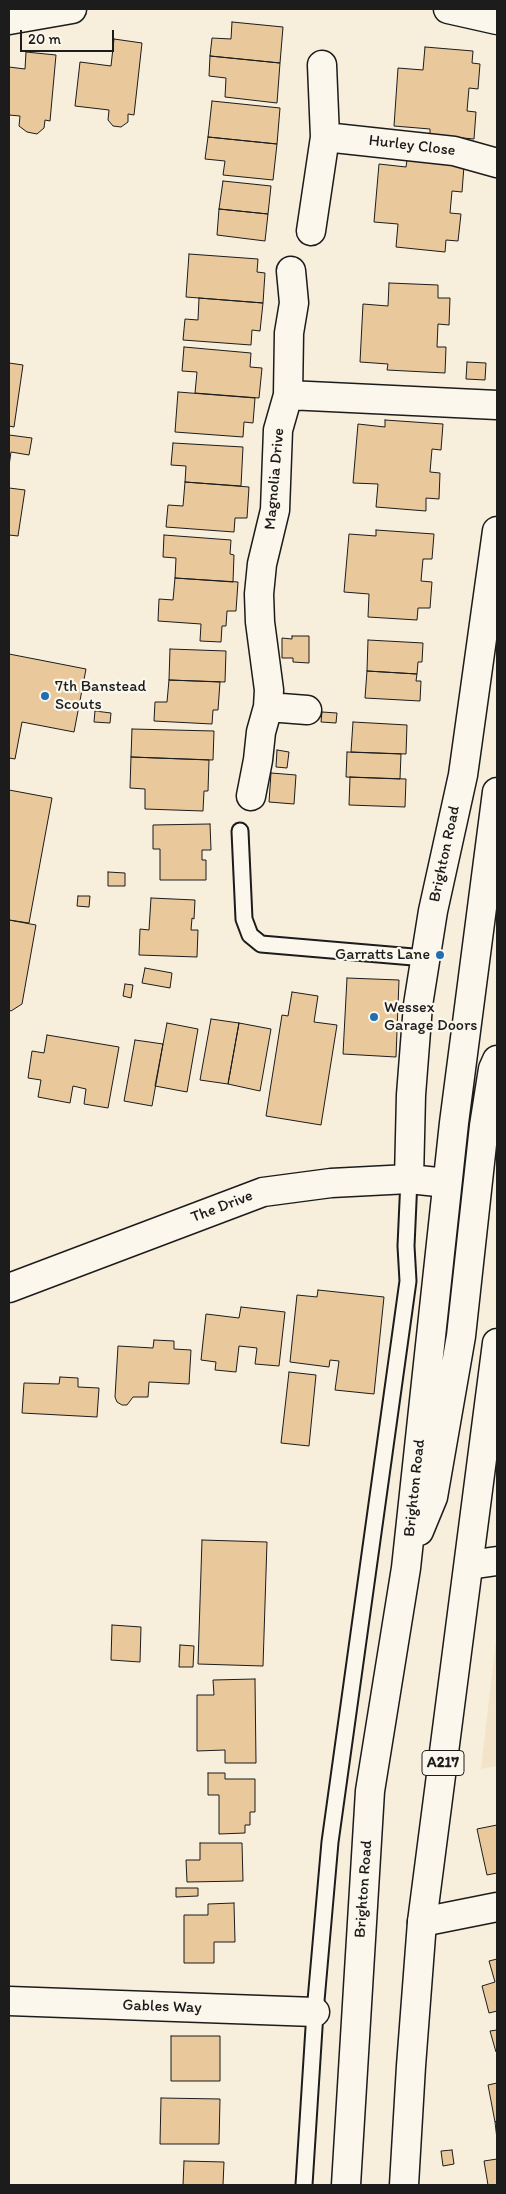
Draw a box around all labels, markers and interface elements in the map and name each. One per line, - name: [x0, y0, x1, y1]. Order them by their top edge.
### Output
- scale bar: [22, 20, 116, 52]
- text: 20 m: [28, 30, 61, 48]
- street label: Hurley Close: [368, 131, 456, 161]
- street label: Magnolia Drive: [261, 427, 289, 531]
- place label: 7th Banstead Scouts: [55, 677, 146, 715]
- marker: 7th Banstead Scouts: [39, 690, 51, 702]
- street label: Brighton Road: [425, 804, 465, 904]
- place label: Garratts Lane: [335, 945, 430, 965]
- marker: Garratts Lane: [434, 949, 446, 961]
- place label: Wessex Garage Doors: [384, 998, 477, 1036]
- marker: Wessex Garage Doors: [368, 1011, 380, 1023]
- street label: The Drive: [188, 1186, 256, 1228]
- street label: Brighton Road: [400, 1438, 430, 1538]
- road number: A217: [422, 1750, 464, 1776]
- street label: Brighton Road: [351, 1839, 377, 1939]
- street label: Gables Way: [122, 1996, 202, 2018]

